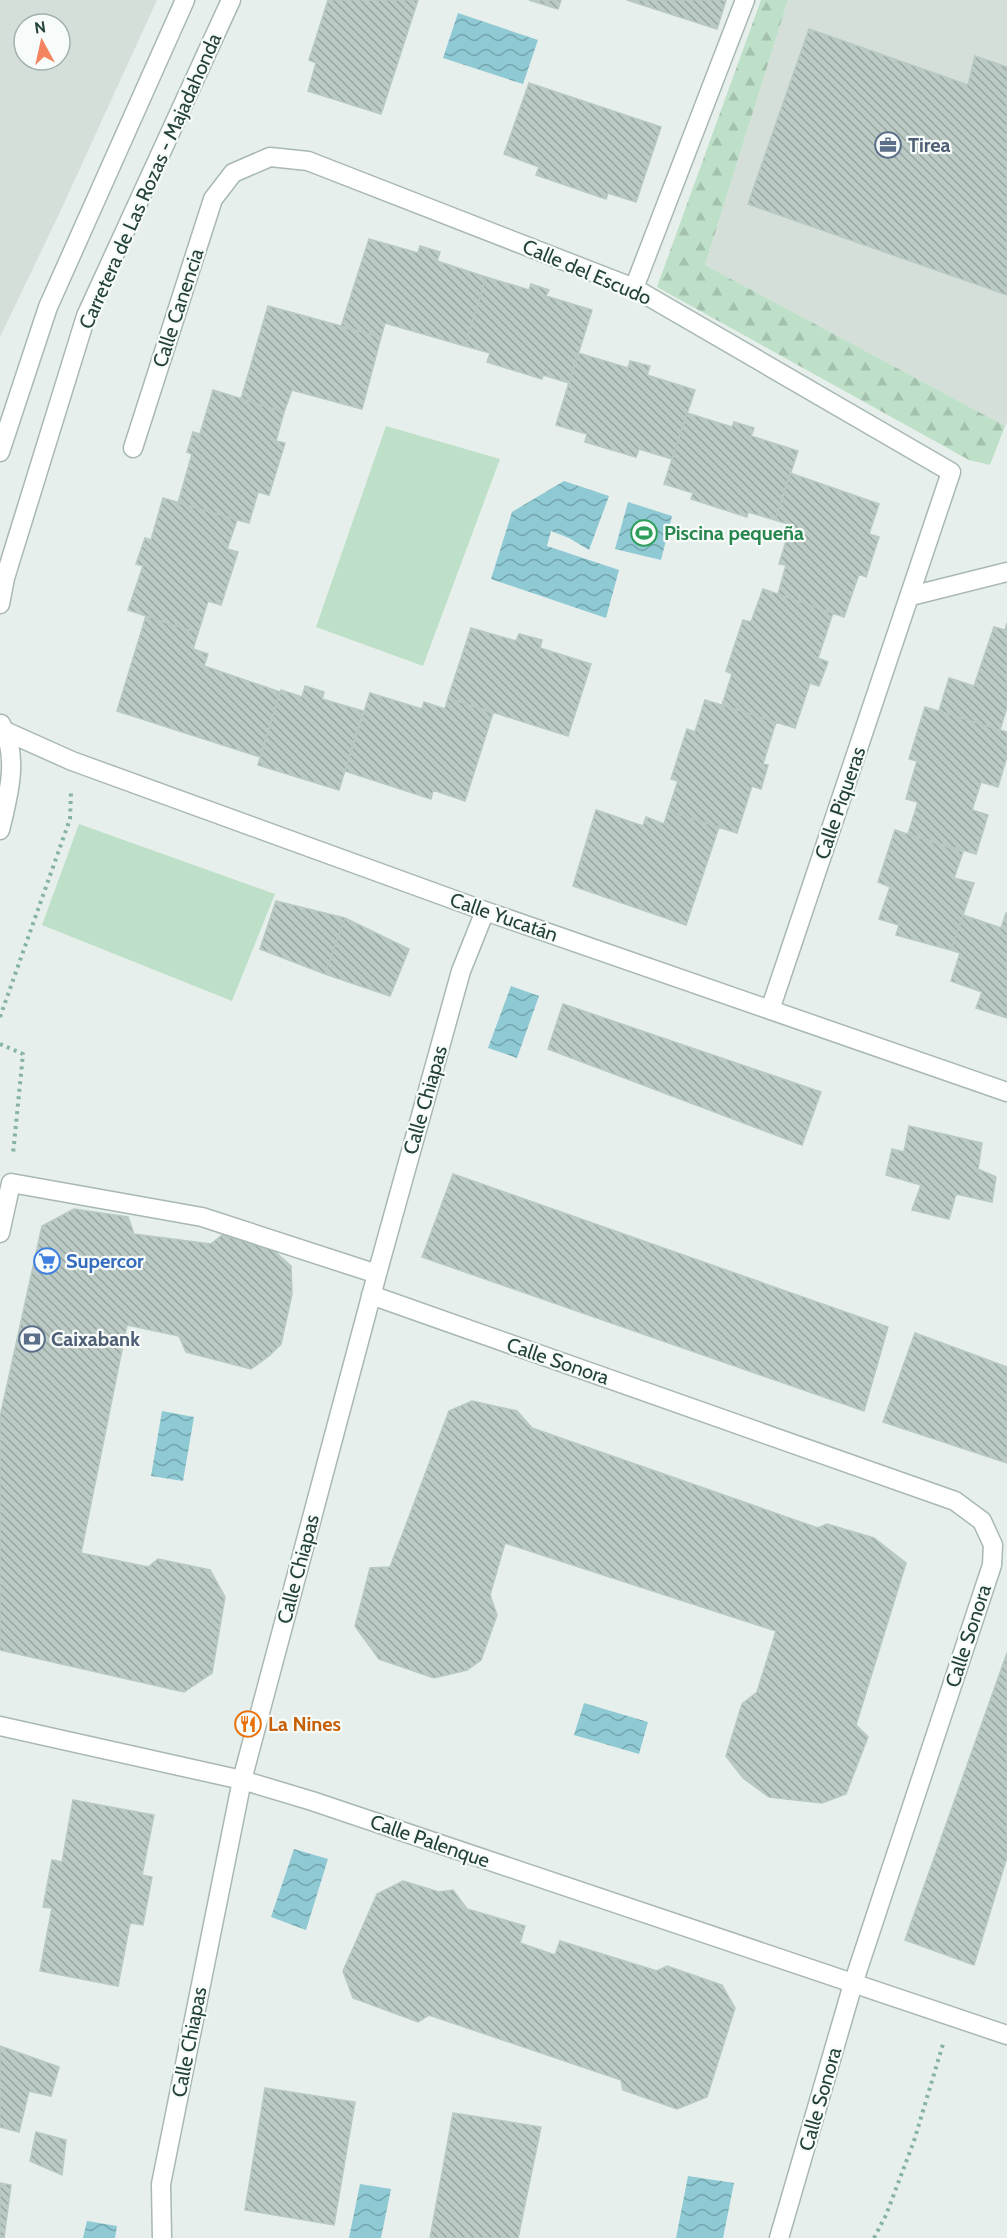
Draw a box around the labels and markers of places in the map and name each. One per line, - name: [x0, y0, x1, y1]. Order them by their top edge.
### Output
- office icon: Tirea: [873, 130, 903, 160]
- place label: Tirea: [908, 133, 950, 157]
- sports icon: Piscina pequeña: [629, 518, 659, 548]
- place label: Piscina pequeña: [664, 521, 804, 545]
- supermarket icon: Supercor: [32, 1246, 62, 1276]
- place label: Supercor: [66, 1249, 144, 1273]
- bank icon: Caixabank: [17, 1324, 47, 1354]
- place label: Caixabank: [51, 1327, 140, 1351]
- restaurant icon: La Nines: [233, 1709, 263, 1739]
- place label: La Nines: [268, 1712, 341, 1736]

